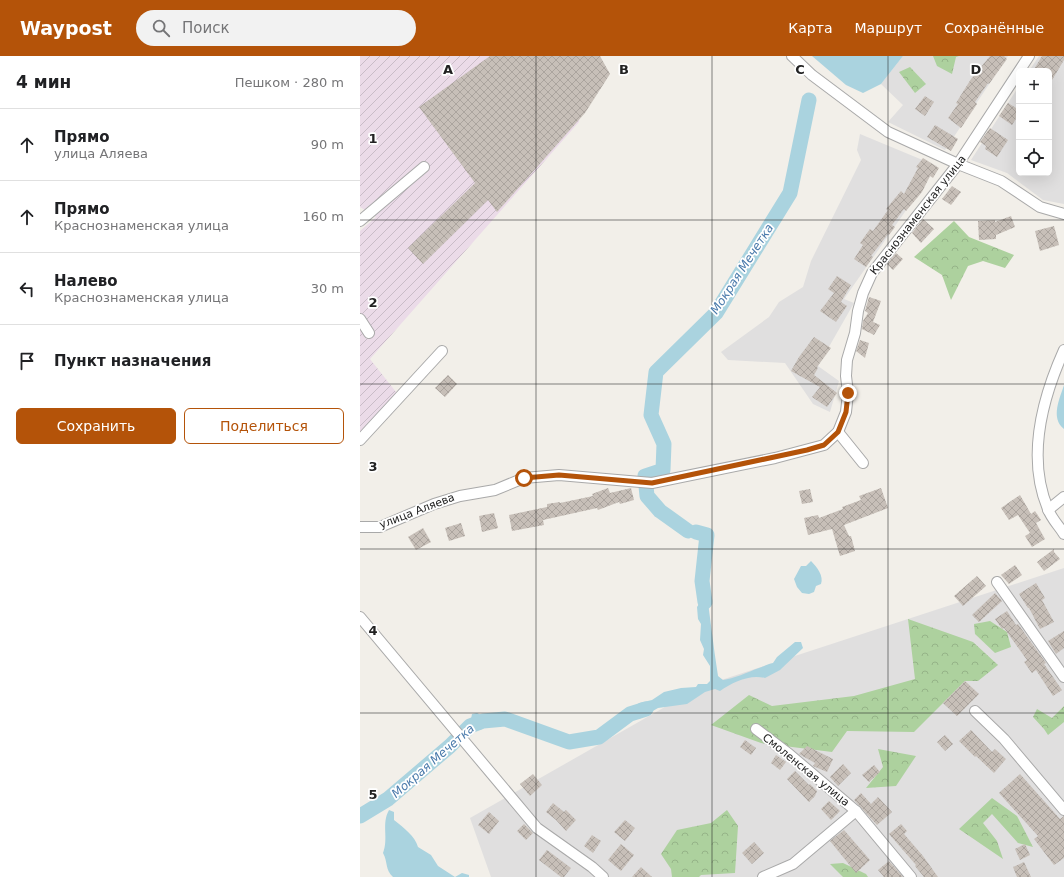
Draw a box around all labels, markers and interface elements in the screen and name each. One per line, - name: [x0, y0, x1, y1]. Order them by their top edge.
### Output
- search box: [136, 10, 416, 46]
- text: Waypost: [20, 17, 112, 39]
- icon: search: [150, 17, 172, 39]
- text: Поиск: [182, 19, 229, 37]
- text: Карта: [788, 20, 832, 36]
- text: Маршрут: [854, 20, 922, 36]
- text: Сохранённые: [944, 20, 1044, 36]
- text: A: [443, 62, 453, 77]
- text: B: [619, 62, 629, 77]
- text: C: [795, 62, 805, 77]
- text: D: [971, 62, 982, 77]
- map controls: [1016, 68, 1052, 176]
- button: +: [1016, 68, 1052, 104]
- text: 4 мин: [16, 72, 71, 92]
- text: Пешком · 280 m: [235, 75, 344, 90]
- button: −: [1016, 104, 1052, 140]
- text: Прямо: [54, 128, 110, 146]
- text: 1: [368, 131, 378, 146]
- icon: ahead: [16, 134, 38, 156]
- text: 90 m: [311, 137, 344, 152]
- button: locate: [1016, 140, 1052, 176]
- text: улица Аляева: [54, 146, 148, 161]
- street label: Краснознаменская улица: [867, 153, 969, 277]
- text: Прямо: [54, 200, 110, 218]
- icon: ahead: [16, 206, 38, 228]
- text: 160 m: [302, 209, 344, 224]
- text: Краснознаменская улица: [54, 218, 229, 233]
- water label: Мокрая Мечетка: [708, 221, 776, 317]
- text: Налево: [54, 272, 118, 290]
- icon: left: [16, 278, 38, 300]
- text: 30 m: [311, 281, 344, 296]
- text: Краснознаменская улица: [54, 290, 229, 305]
- text: 2: [368, 295, 378, 310]
- icon: arrive: [16, 350, 38, 372]
- text: Пункт назначения: [54, 352, 211, 370]
- route end: [839, 384, 857, 402]
- button: Сохранить: [16, 408, 176, 444]
- button: Поделиться: [184, 408, 344, 444]
- text: 3: [368, 459, 378, 474]
- route start: [515, 469, 533, 487]
- street label: улица Аляева: [378, 491, 456, 531]
- text: 4: [368, 623, 378, 638]
- water label: Мокрая Мечетка: [389, 721, 477, 801]
- street label: Смоленская улица: [760, 731, 852, 809]
- text: 5: [368, 787, 378, 802]

